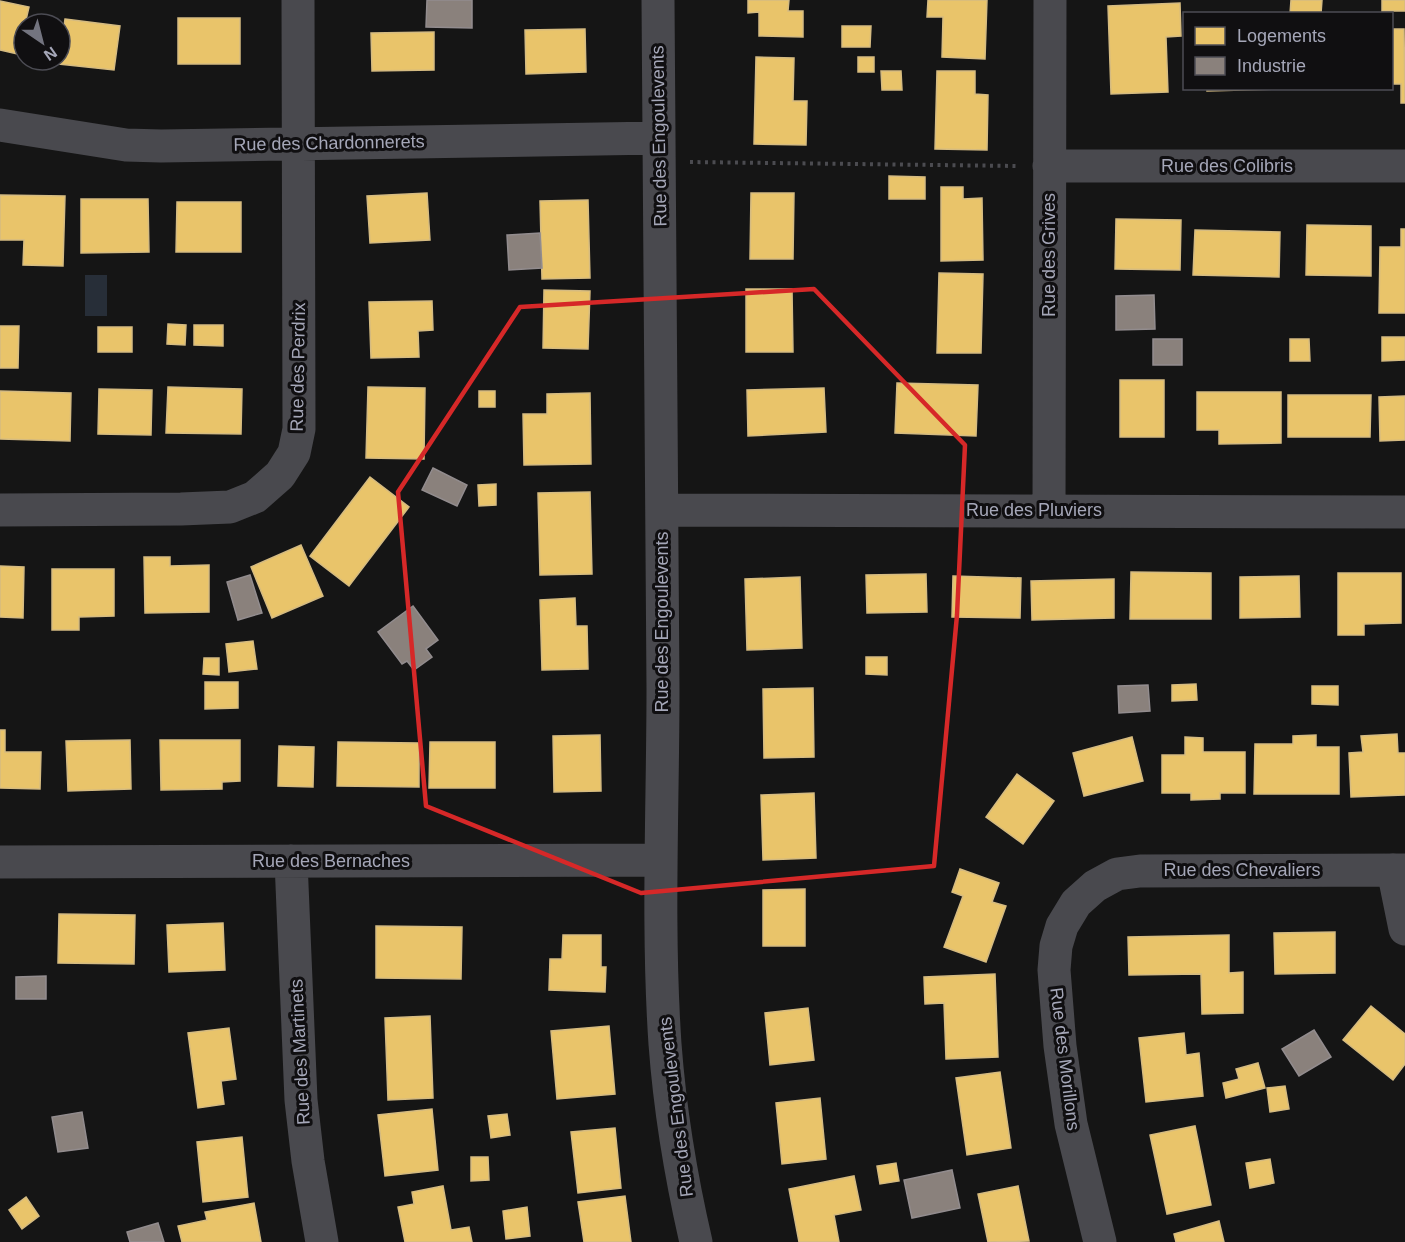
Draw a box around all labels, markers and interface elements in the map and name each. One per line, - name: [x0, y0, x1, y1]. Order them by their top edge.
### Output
- north arrow: [12, 12, 72, 72]
- legend: [1183, 12, 1393, 90]
- text: Logements: [1237, 26, 1326, 46]
- text: N: [41, 44, 60, 64]
- street label: Rue des Engoulevents: [647, 45, 671, 227]
- text: Industrie: [1237, 56, 1306, 76]
- street label: Rue des Chardonnerets: [233, 131, 425, 155]
- street label: Rue des Colibris: [1161, 156, 1293, 176]
- street label: Rue des Grives: [1039, 193, 1059, 317]
- street label: Rue des Perdrix: [287, 302, 309, 432]
- street label: Rue des Pluviers: [966, 500, 1102, 520]
- street label: Rue des Engoulevents: [652, 531, 672, 713]
- street label: Rue des Bernaches: [252, 851, 410, 871]
- street label: Rue des Chevaliers: [1163, 860, 1321, 880]
- street label: Rue des Martinets: [286, 979, 314, 1125]
- street label: Rue des Morillons: [1046, 986, 1084, 1132]
- street label: Rue des Engoulevents: [655, 1016, 697, 1198]

